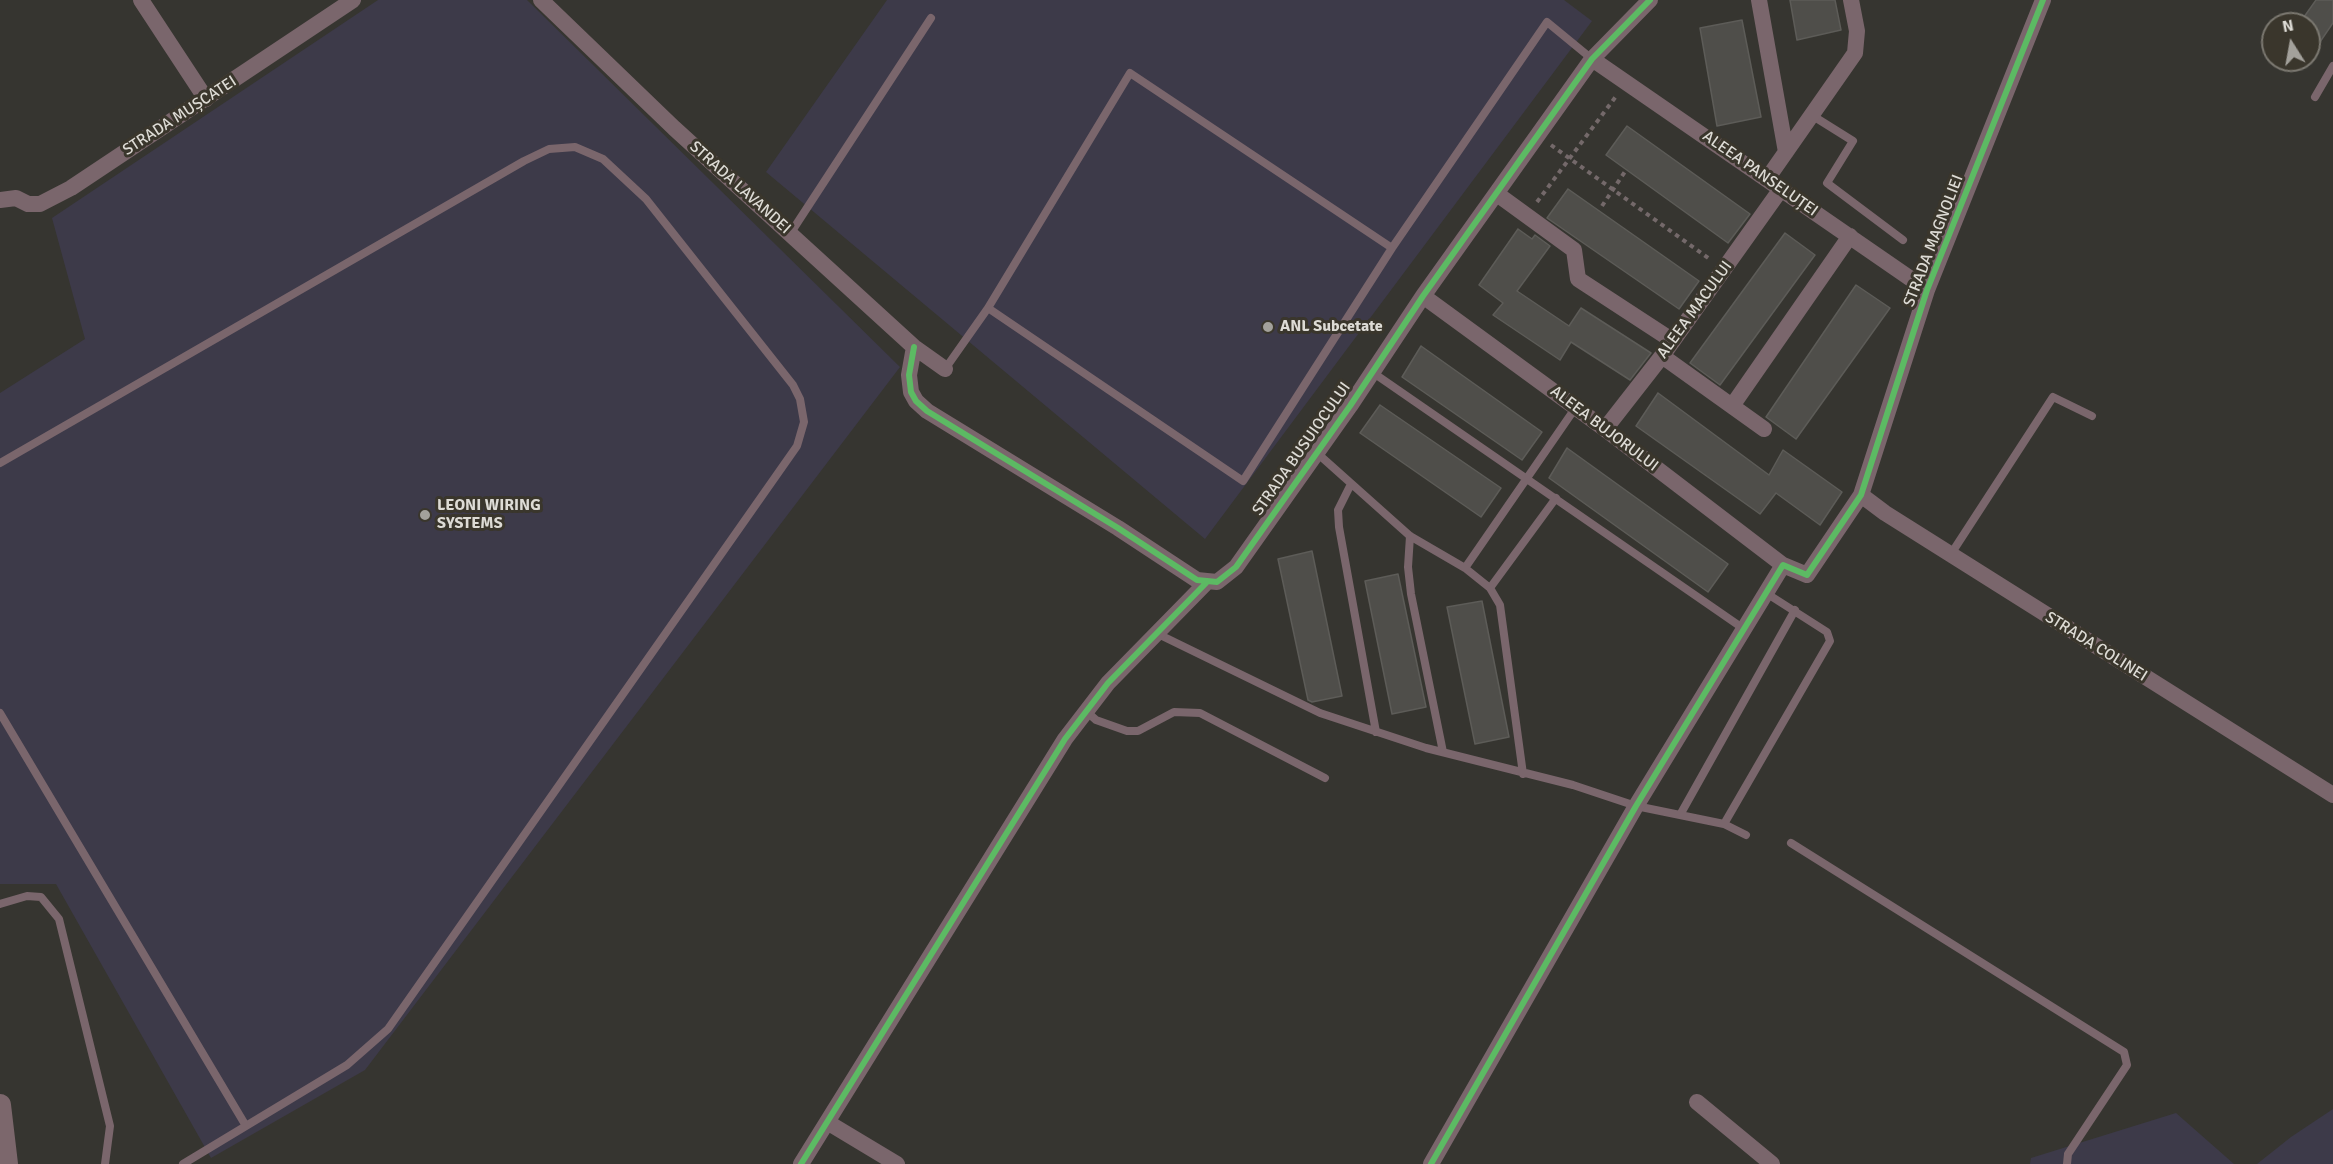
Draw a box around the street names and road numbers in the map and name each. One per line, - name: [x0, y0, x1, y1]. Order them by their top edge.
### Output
- street label: STRADA MUȘCATEI: [120, 72, 240, 160]
- street label: ALEEA PANSELUȚEI: [1699, 127, 1821, 221]
- street label: STRADA LAVANDEI: [685, 138, 795, 238]
- street label: STRADA MAGNOLIEI: [1900, 172, 1968, 310]
- street label: ALEEA MACULUI: [1653, 258, 1737, 362]
- street label: STRADA BUSUIOCULUI: [1249, 379, 1355, 519]
- street label: ALEEA BUJORULUI: [1546, 382, 1662, 476]
- street label: STRADA COLINEI: [2041, 608, 2151, 686]

